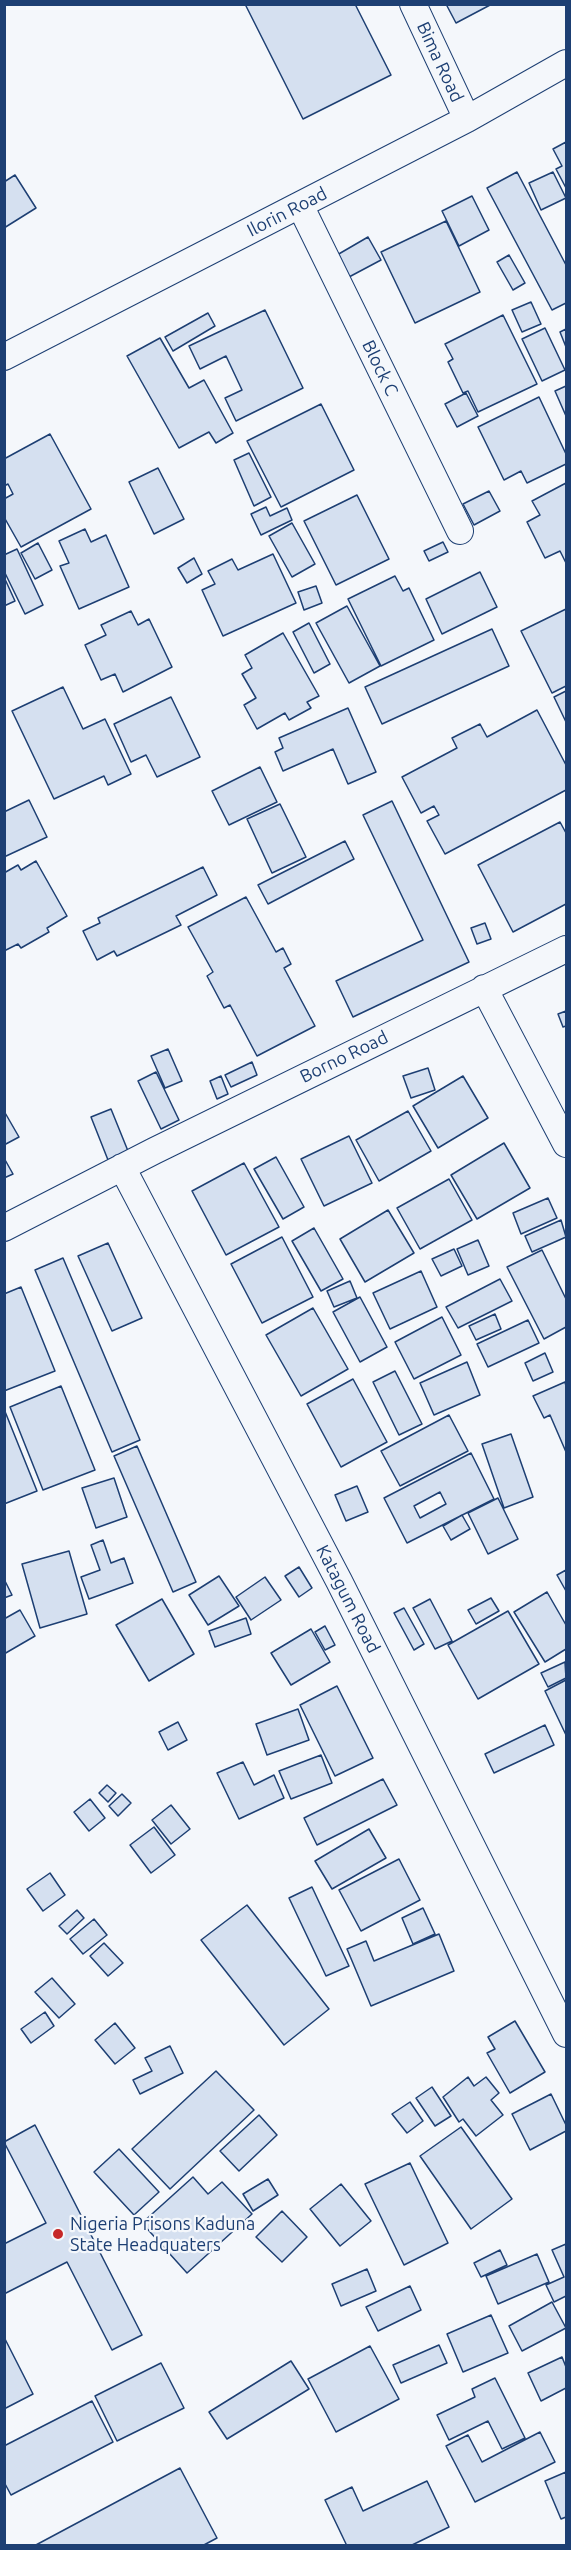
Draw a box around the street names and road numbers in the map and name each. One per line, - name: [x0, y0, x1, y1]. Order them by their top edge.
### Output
- street label: Bima Road: [412, 18, 468, 106]
- street label: Ilorin Road: [243, 183, 331, 241]
- street label: Block C: [357, 337, 403, 399]
- street label: Borno Road: [296, 1026, 392, 1088]
- street label: Katagum Road: [312, 1541, 384, 1657]

